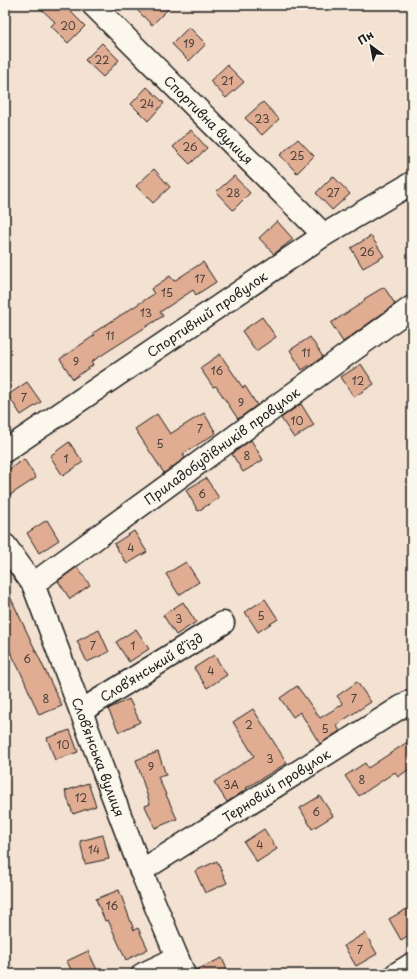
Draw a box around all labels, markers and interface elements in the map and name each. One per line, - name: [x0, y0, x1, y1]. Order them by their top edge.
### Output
- house number: 20: [60, 17, 76, 34]
- north arrow: [351, 26, 391, 66]
- text: Пн: [354, 26, 377, 49]
- house number: 19: [183, 35, 195, 52]
- house number: 22: [95, 51, 109, 68]
- street label: Спортивна вулиця: [160, 71, 258, 168]
- house number: 21: [221, 72, 233, 89]
- house number: 24: [140, 95, 154, 112]
- house number: 23: [255, 110, 269, 127]
- house number: 26: [182, 138, 198, 155]
- house number: 25: [290, 147, 304, 164]
- house number: 28: [226, 184, 240, 201]
- house number: 27: [326, 184, 340, 201]
- house number: 26: [359, 243, 375, 260]
- street label: Спортивний провулок: [143, 266, 271, 361]
- house number: 17: [195, 270, 206, 287]
- house number: 15: [161, 284, 173, 301]
- house number: 13: [140, 304, 152, 321]
- house number: 11: [105, 327, 115, 344]
- house number: 11: [301, 344, 311, 361]
- house number: 9: [73, 353, 79, 370]
- house number: 16: [211, 362, 224, 379]
- house number: 12: [352, 372, 365, 389]
- street label: Приладобудівників провулок: [140, 382, 303, 509]
- house number: 7: [21, 389, 27, 406]
- house number: 9: [238, 394, 244, 411]
- house number: 10: [291, 412, 303, 429]
- house number: 7: [197, 420, 203, 437]
- house number: 5: [156, 435, 164, 452]
- house number: 8: [244, 447, 251, 464]
- house number: 1: [64, 450, 69, 467]
- house number: 6: [198, 485, 206, 502]
- house number: 4: [127, 539, 135, 556]
- house number: 5: [257, 607, 265, 624]
- house number: 3: [175, 610, 183, 627]
- street label: Слов’янський в’їзд: [96, 628, 206, 706]
- house number: 7: [90, 637, 96, 654]
- house number: 1: [131, 637, 136, 654]
- house number: 6: [23, 650, 31, 667]
- house number: 4: [207, 662, 215, 679]
- house number: 8: [43, 690, 50, 707]
- house number: 7: [351, 690, 357, 707]
- street label: Слов’янська вулиця: [68, 695, 130, 819]
- house number: 2: [245, 716, 253, 733]
- house number: 5: [321, 720, 329, 737]
- house number: 10: [57, 736, 69, 753]
- street label: Терновий провулок: [218, 744, 334, 826]
- house number: 3: [266, 750, 274, 767]
- house number: 9: [148, 758, 154, 775]
- house number: 8: [359, 771, 366, 788]
- house number: 3А: [223, 776, 239, 793]
- house number: 12: [75, 789, 88, 806]
- house number: 6: [312, 803, 320, 820]
- house number: 4: [256, 836, 264, 853]
- house number: 14: [88, 841, 100, 858]
- house number: 16: [106, 897, 119, 914]
- house number: 7: [357, 941, 363, 958]

